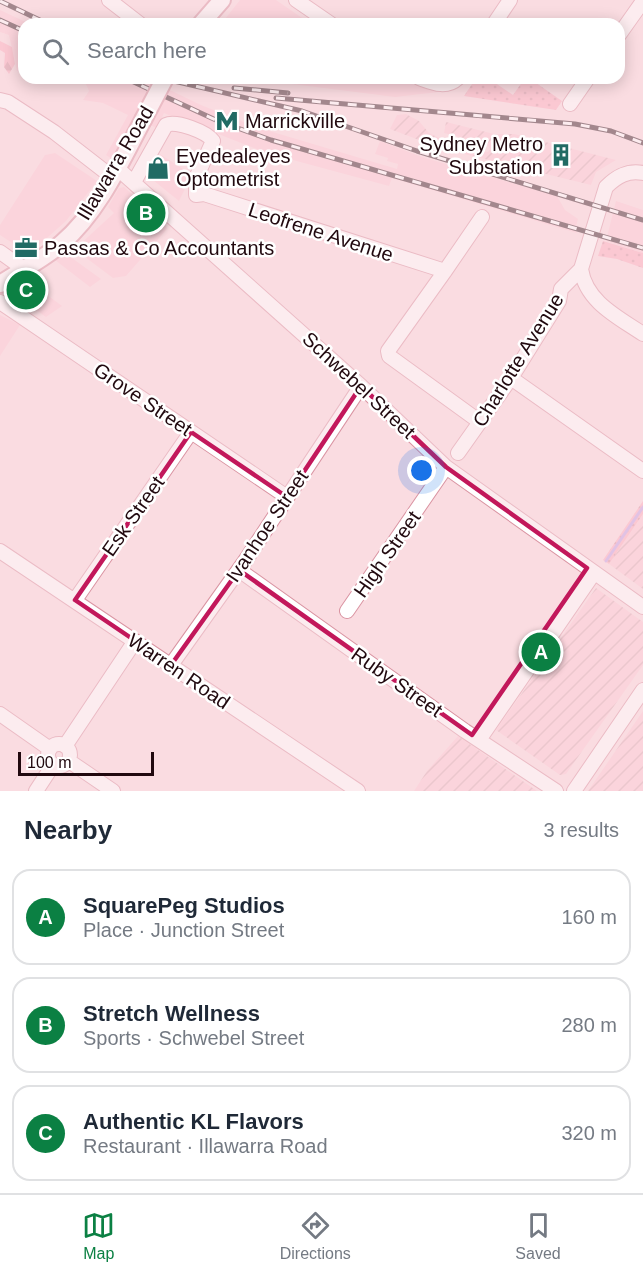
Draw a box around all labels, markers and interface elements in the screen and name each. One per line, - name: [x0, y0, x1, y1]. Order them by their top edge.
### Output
- search box: [18, 18, 625, 84]
- icon: search: [39, 35, 72, 68]
- text: Search here: [87, 38, 207, 63]
- street label: Illawarra Road: [72, 102, 158, 224]
- metro station icon: Marrickville: [214, 108, 240, 134]
- place label: Marrickville: [245, 110, 345, 132]
- place label: Sydney Metro Substation: [420, 133, 543, 178]
- building icon: Sydney Metro Substation: [548, 142, 574, 168]
- place label: Eyedealeyes Optometrist: [176, 145, 291, 190]
- shop icon: Eyedealeyes Optometrist: [145, 155, 171, 181]
- pin: B: [126, 190, 166, 236]
- street label: Leofrene Avenue: [246, 198, 396, 266]
- office icon: Passas & Co Accountants: [13, 235, 39, 261]
- place label: Passas & Co Accountants: [44, 237, 274, 259]
- pin: C: [6, 268, 46, 312]
- street label: Charlotte Avenue: [468, 289, 568, 431]
- street label: Schwebel Street: [298, 327, 420, 443]
- street label: Grove Street: [90, 358, 197, 440]
- your location: [407, 456, 436, 485]
- street label: Ivanhoe Street: [222, 466, 313, 586]
- street label: Esk Street: [98, 472, 169, 560]
- street label: High Street: [349, 506, 425, 601]
- street label: Warren Road: [124, 629, 234, 713]
- pin: A: [522, 630, 560, 674]
- street label: Ruby Street: [347, 643, 447, 722]
- scale bar: [18, 749, 154, 776]
- text: 100 m: [27, 754, 71, 771]
- text: Nearby: [24, 815, 112, 845]
- text: 3 results: [543, 819, 619, 841]
- text: SquarePeg Studios: [83, 893, 285, 918]
- text: A: [38, 906, 53, 928]
- text: 160 m: [561, 906, 617, 928]
- text: Place · Junction Street: [83, 919, 284, 941]
- text: Stretch Wellness: [83, 1001, 260, 1026]
- text: B: [38, 1014, 53, 1036]
- text: 280 m: [561, 1014, 617, 1036]
- text: Sports · Schwebel Street: [83, 1027, 304, 1049]
- text: Authentic KL Flavors: [83, 1109, 304, 1134]
- text: C: [38, 1122, 53, 1144]
- text: 320 m: [561, 1122, 617, 1144]
- text: Restaurant · Illawarra Road: [83, 1135, 328, 1157]
- tab: Map: [82, 1209, 115, 1263]
- tab: Directions: [280, 1209, 351, 1263]
- tab: Saved: [515, 1209, 561, 1263]

